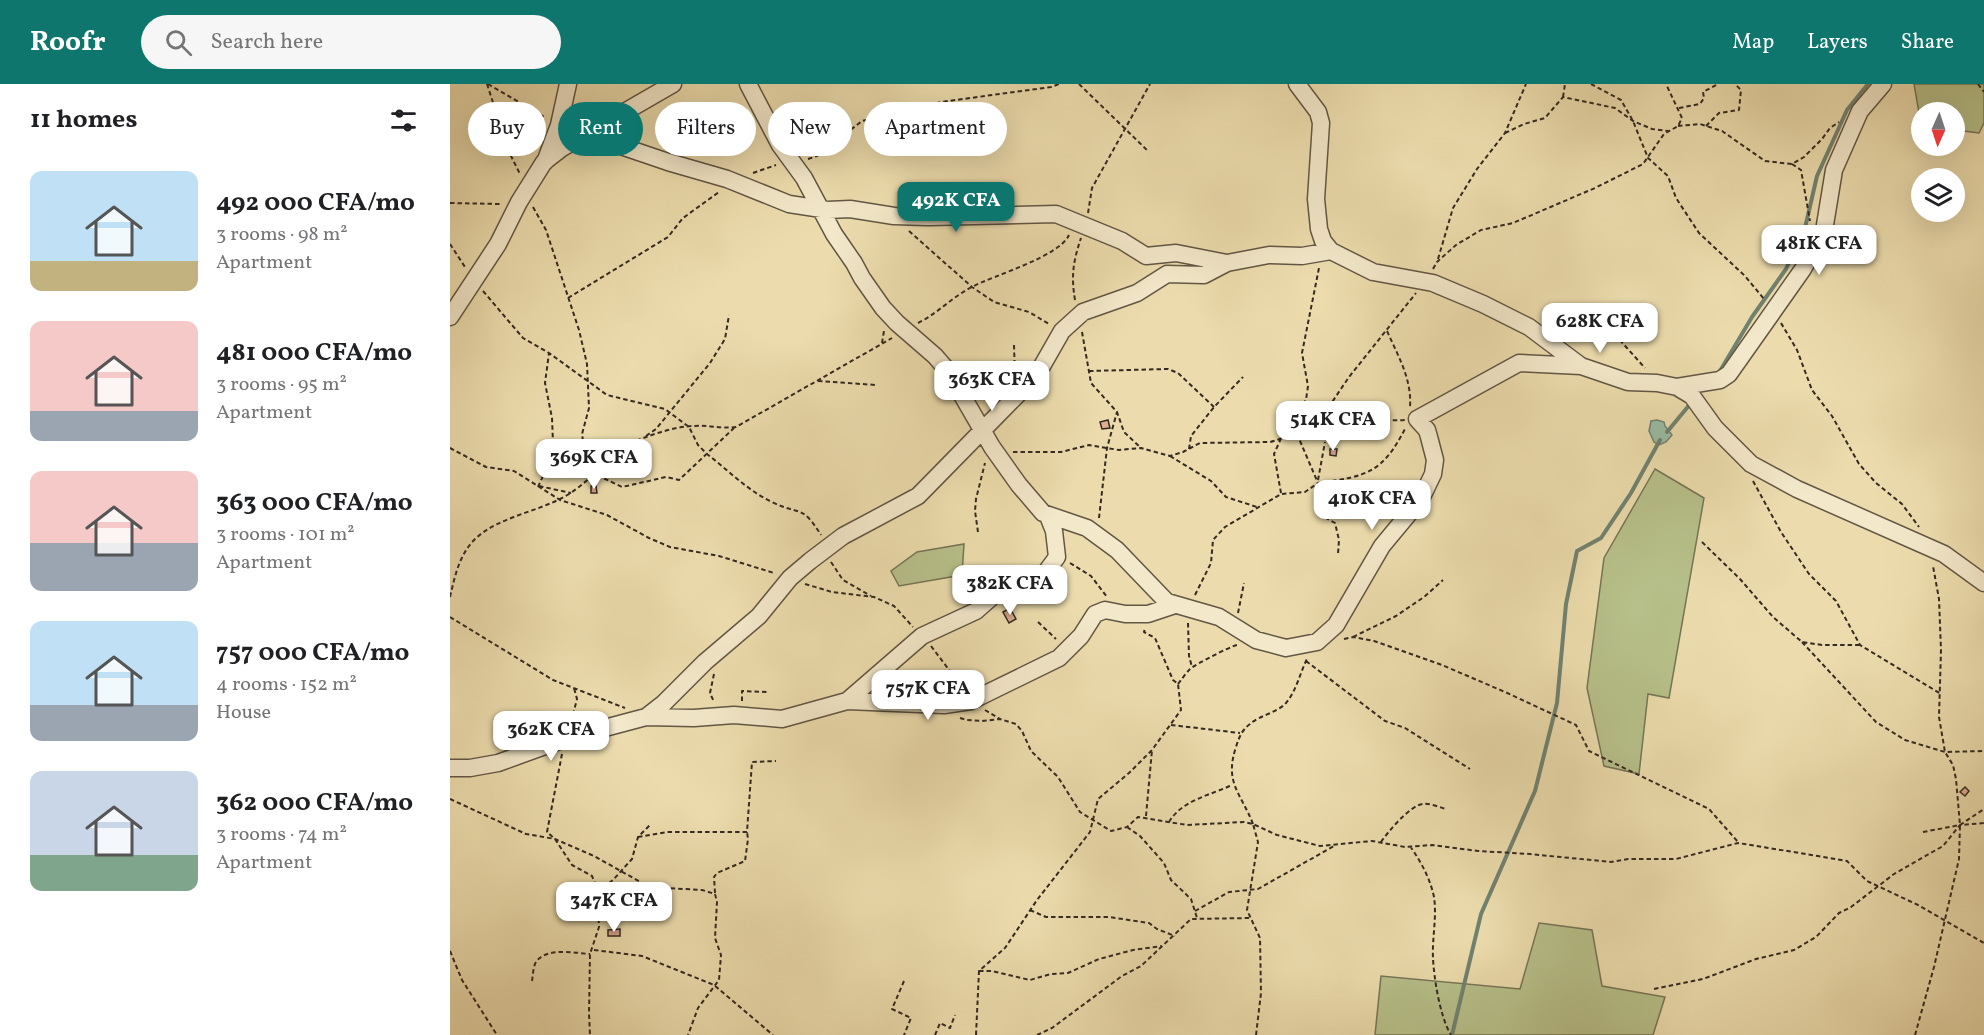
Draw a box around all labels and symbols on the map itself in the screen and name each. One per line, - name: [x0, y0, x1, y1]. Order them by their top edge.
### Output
- north arrow: [1911, 102, 1965, 156]
- pin: 492K CFA: [894, 182, 1018, 233]
- pin: 481K CFA: [1757, 225, 1881, 276]
- pin: 628K CFA: [1538, 303, 1662, 354]
- pin: 363K CFA: [930, 361, 1054, 412]
- pin: 514K CFA: [1271, 401, 1395, 452]
- pin: 369K CFA: [532, 439, 656, 490]
- pin: 410K CFA: [1310, 480, 1434, 531]
- pin: 382K CFA: [948, 565, 1072, 616]
- pin: 757K CFA: [866, 670, 990, 721]
- pin: 362K CFA: [489, 711, 613, 762]
- pin: 347K CFA: [552, 882, 676, 933]

